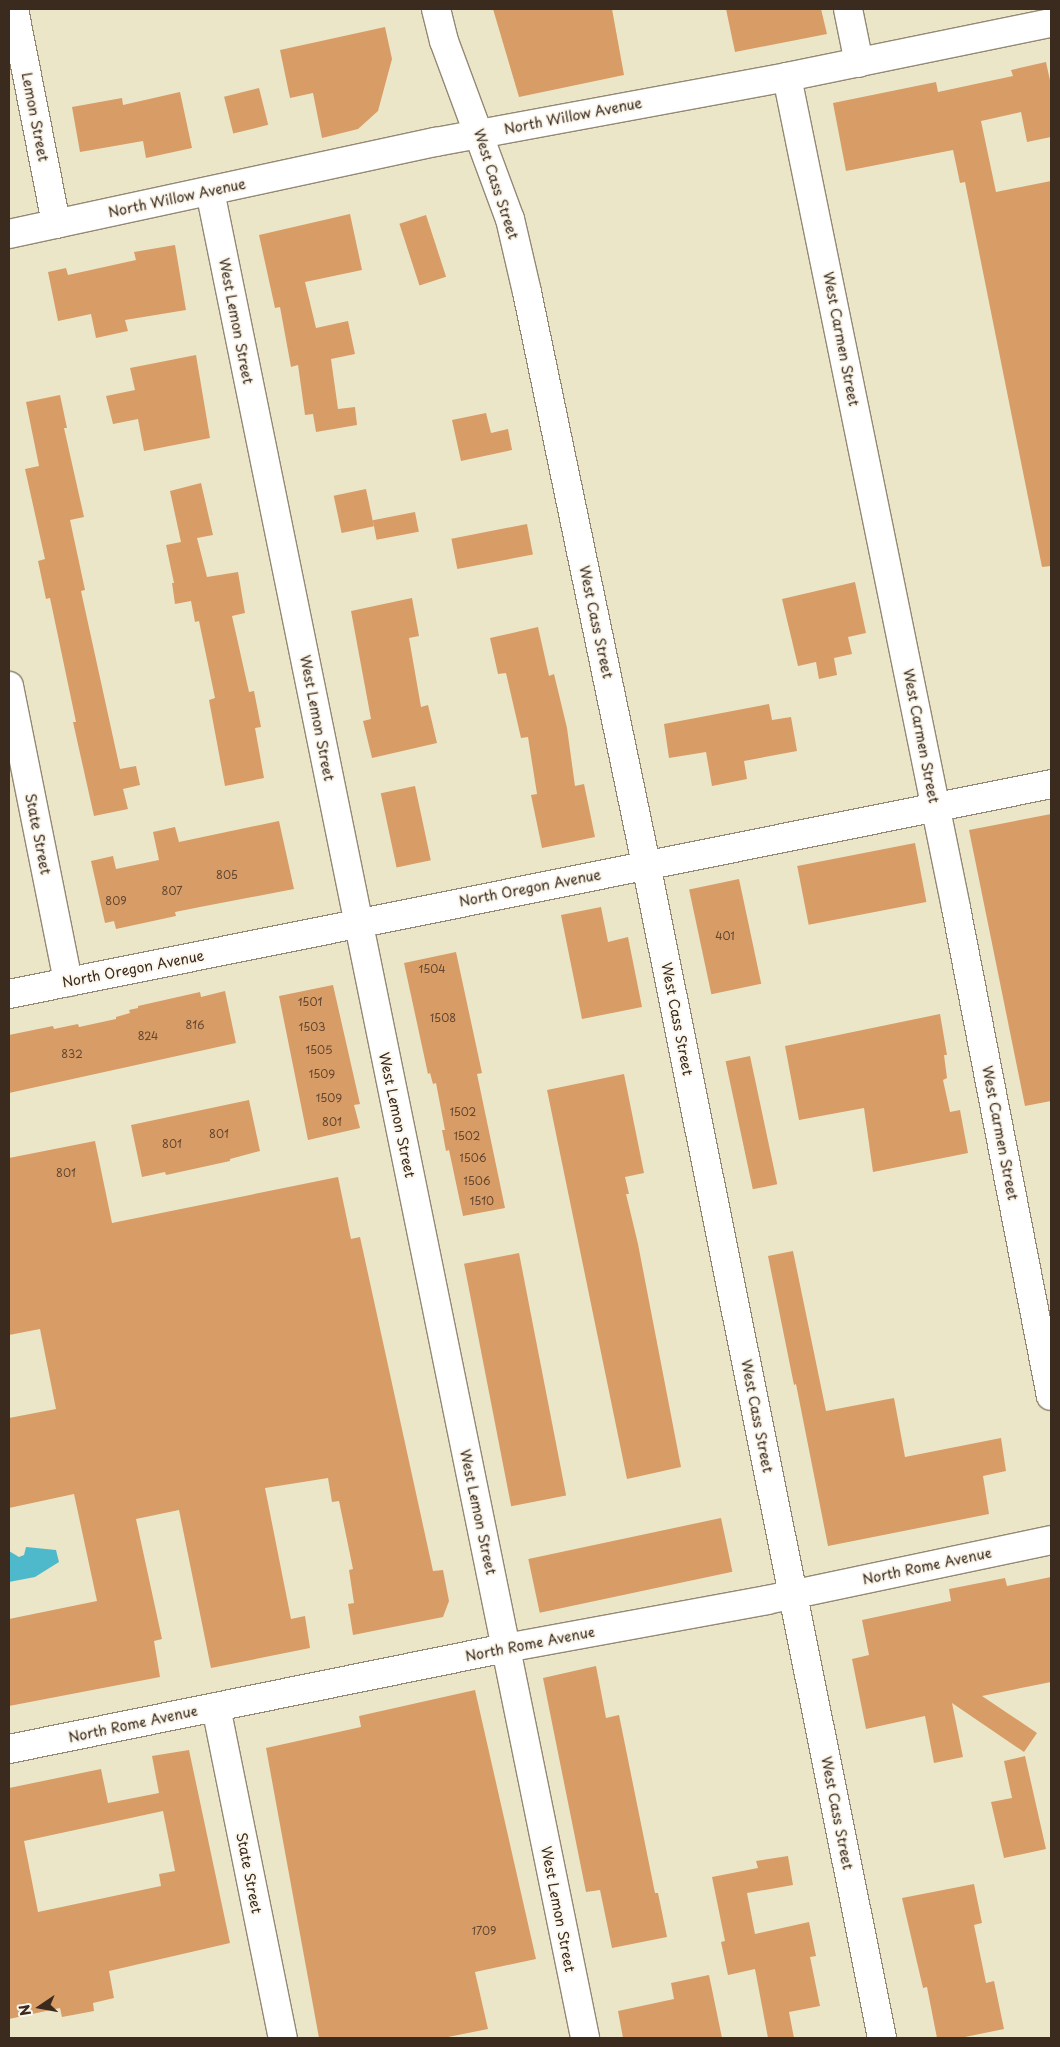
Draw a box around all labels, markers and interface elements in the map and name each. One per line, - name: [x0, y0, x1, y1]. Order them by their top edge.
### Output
- street label: Lemon Street: [18, 71, 52, 163]
- street label: North Willow Avenue: [503, 94, 643, 138]
- street label: West Cass Street: [470, 126, 522, 242]
- street label: North Willow Avenue: [107, 175, 247, 221]
- street label: West Lemon Street: [216, 257, 256, 385]
- street label: West Carmen Street: [820, 270, 862, 408]
- street label: West Cass Street: [576, 564, 616, 680]
- street label: West Lemon Street: [297, 654, 337, 782]
- street label: West Carmen Street: [900, 667, 942, 805]
- street label: State Street: [22, 792, 54, 876]
- street label: North Oregon Avenue: [457, 866, 603, 910]
- house number: 805: [216, 868, 238, 882]
- house number: 807: [162, 884, 182, 898]
- house number: 809: [105, 894, 127, 908]
- house number: 401: [715, 929, 735, 943]
- street label: North Oregon Avenue: [60, 947, 206, 991]
- street label: West Cass Street: [658, 961, 696, 1077]
- house number: 1504: [418, 962, 446, 976]
- house number: 1501: [298, 995, 322, 1009]
- house number: 1508: [430, 1011, 456, 1025]
- house number: 816: [186, 1018, 204, 1032]
- house number: 1503: [299, 1020, 325, 1034]
- house number: 824: [138, 1029, 158, 1043]
- house number: 1505: [305, 1043, 333, 1057]
- house number: 832: [61, 1047, 83, 1061]
- street label: West Lemon Street: [376, 1051, 418, 1179]
- street label: West Carmen Street: [979, 1064, 1021, 1202]
- house number: 1509: [309, 1067, 335, 1081]
- house number: 1509: [316, 1091, 342, 1105]
- house number: 1502: [450, 1105, 476, 1119]
- house number: 801: [322, 1115, 342, 1129]
- house number: 801: [209, 1127, 229, 1141]
- house number: 1502: [454, 1129, 480, 1143]
- house number: 801: [162, 1137, 182, 1151]
- house number: 1506: [460, 1151, 486, 1165]
- house number: 801: [56, 1166, 76, 1180]
- house number: 1506: [464, 1174, 490, 1188]
- house number: 1510: [470, 1194, 494, 1208]
- street label: West Cass Street: [738, 1358, 776, 1474]
- street label: West Lemon Street: [457, 1448, 499, 1576]
- street label: North Rome Avenue: [860, 1544, 994, 1588]
- street label: North Rome Avenue: [463, 1623, 597, 1665]
- street label: North Rome Avenue: [66, 1702, 200, 1746]
- street label: West Cass Street: [818, 1755, 856, 1871]
- street label: State Street: [233, 1831, 265, 1915]
- street label: West Lemon Street: [538, 1845, 578, 1973]
- house number: 1709: [472, 1924, 496, 1938]
- north arrow: [15, 1982, 65, 2032]
- text: N: [13, 2003, 36, 2018]

